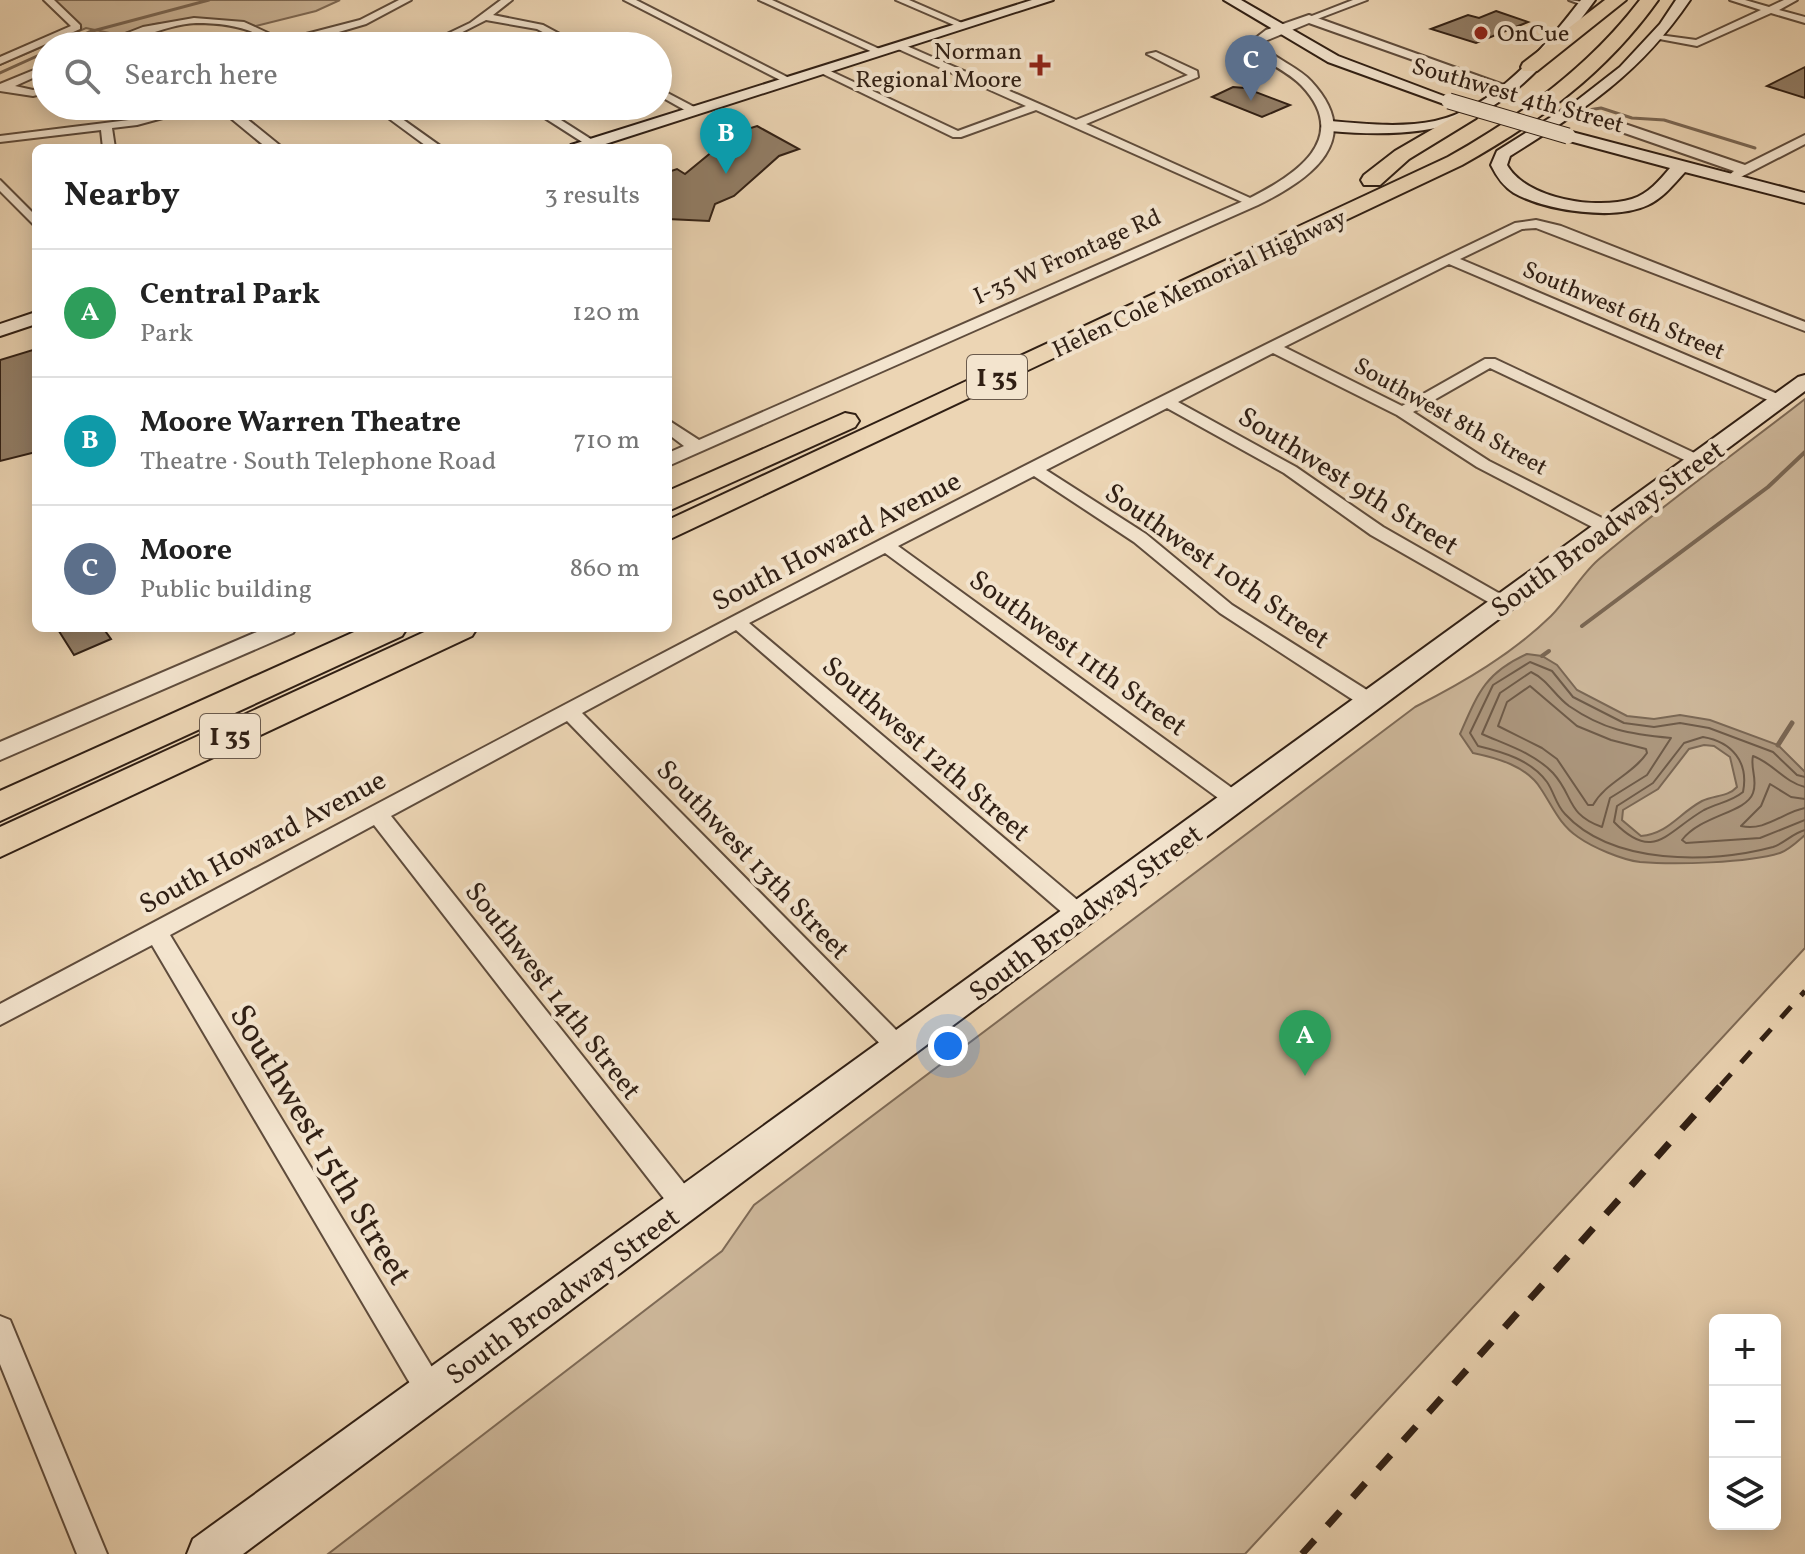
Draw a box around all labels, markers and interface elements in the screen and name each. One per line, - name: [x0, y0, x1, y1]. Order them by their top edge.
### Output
- place label: OnCue: [1497, 18, 1569, 52]
- marker: OnCue: [1472, 24, 1490, 42]
- search box: [32, 32, 672, 120]
- pin: C: [1225, 35, 1277, 101]
- place label: Norman Regional Moore: [855, 36, 1022, 98]
- street label: Southwest 4th Street: [1407, 50, 1628, 143]
- icon: search: [60, 54, 104, 98]
- marker: Norman Regional Moore: [1029, 54, 1051, 76]
- text: Search here: [124, 55, 278, 97]
- pin: B: [700, 108, 752, 174]
- text: Nearby: [64, 173, 180, 220]
- text: 3 results: [544, 178, 640, 214]
- street label: I-35 W Frontage Rd: [969, 201, 1167, 314]
- street label: Helen Cole Memorial Highway: [1047, 202, 1352, 368]
- street label: Southwest 6th Street: [1517, 254, 1730, 370]
- text: Central Park: [140, 274, 320, 316]
- text: A: [81, 295, 99, 331]
- text: 120 m: [572, 295, 640, 331]
- text: Park: [140, 316, 193, 352]
- street label: Southwest 8th Street: [1347, 350, 1553, 485]
- road number: I 35: [967, 355, 1027, 399]
- street label: Southwest 9th Street: [1230, 398, 1466, 566]
- text: Moore Warren Theatre: [140, 402, 461, 444]
- text: B: [81, 423, 99, 459]
- text: 710 m: [573, 423, 640, 459]
- street label: South Broadway Street: [1484, 432, 1733, 628]
- text: Theatre · South Telephone Road: [140, 444, 496, 480]
- street label: South Howard Avenue: [706, 463, 968, 622]
- street label: Southwest 10th Street: [1096, 475, 1337, 660]
- text: Moore: [140, 530, 232, 572]
- text: C: [82, 551, 98, 587]
- text: 860 m: [570, 551, 640, 587]
- street label: Southwest 11th Street: [961, 562, 1195, 746]
- text: Public building: [140, 572, 312, 608]
- street label: Southwest 12th Street: [813, 648, 1038, 852]
- road number: I 35: [200, 714, 260, 758]
- street label: Southwest 13th Street: [646, 752, 858, 969]
- street label: South Howard Avenue: [133, 762, 393, 925]
- street label: South Broadway Street: [962, 816, 1211, 1012]
- street label: Southwest 14th Street: [455, 874, 649, 1109]
- street label: Southwest 15th Street: [216, 997, 422, 1295]
- pin: A: [1279, 1010, 1331, 1076]
- your location: [928, 1026, 968, 1066]
- street label: South Broadway Street: [439, 1199, 688, 1395]
- map controls: [1709, 1314, 1781, 1530]
- button: +: [1709, 1314, 1781, 1386]
- button: −: [1709, 1386, 1781, 1458]
- button: layers: [1709, 1458, 1781, 1530]

